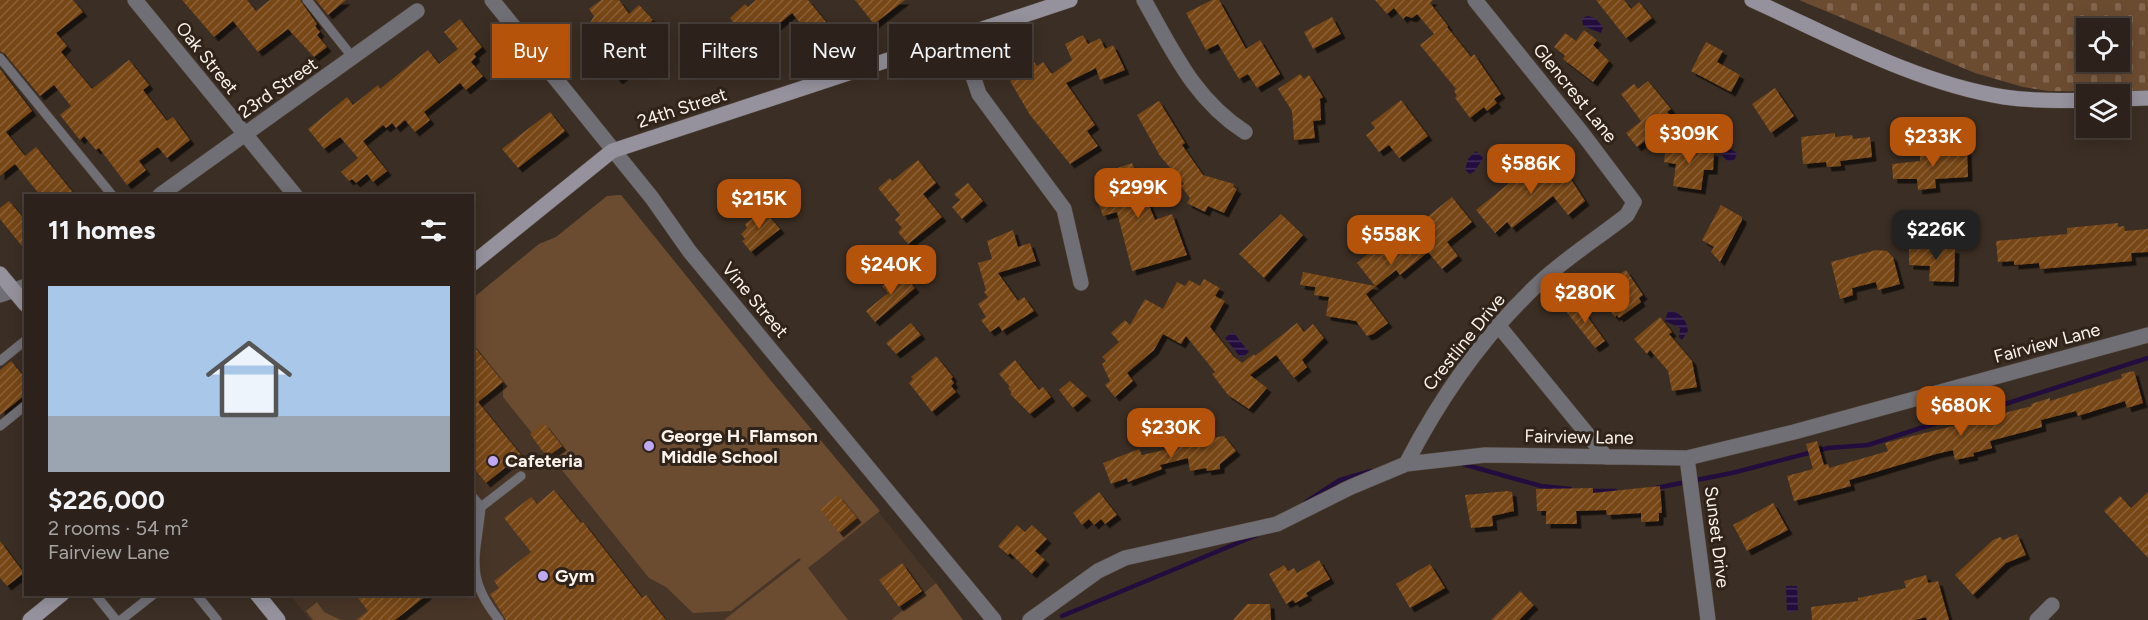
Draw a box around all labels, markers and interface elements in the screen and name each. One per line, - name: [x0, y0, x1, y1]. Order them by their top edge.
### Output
- street label: Oak Street: [171, 17, 243, 99]
- map controls: [2076, 18, 2130, 138]
- button: locate: [2076, 18, 2130, 72]
- chip: Buy: [492, 24, 570, 78]
- chip: Rent: [582, 24, 668, 78]
- chip: Filters: [680, 24, 779, 78]
- chip: New: [791, 24, 877, 78]
- chip: Apartment: [889, 24, 1032, 78]
- street label: Glencrest Lane: [1528, 39, 1622, 147]
- street label: 23rd Street: [234, 53, 322, 123]
- street label: 24th Street: [634, 83, 730, 133]
- button: layers: [2076, 84, 2130, 138]
- pin: $309K: [1647, 114, 1731, 165]
- pin: $233K: [1891, 117, 1975, 168]
- text: $309K: [1659, 121, 1719, 145]
- text: $233K: [1904, 124, 1962, 148]
- pin: $586K: [1489, 144, 1573, 195]
- text: $586K: [1501, 151, 1561, 175]
- pin: $299K: [1096, 168, 1180, 219]
- text: $299K: [1108, 175, 1168, 199]
- pin: $215K: [717, 179, 801, 230]
- text: $215K: [731, 186, 787, 210]
- pin: $226K: [1894, 210, 1978, 261]
- text: 11 homes: [48, 214, 155, 246]
- icon: filters: [417, 214, 450, 247]
- pin: $558K: [1349, 215, 1433, 266]
- text: $226K: [1906, 217, 1966, 241]
- text: $558K: [1361, 222, 1421, 246]
- pin: $240K: [849, 245, 933, 296]
- text: $240K: [860, 252, 922, 276]
- street label: Vine Street: [717, 258, 793, 342]
- pin: $280K: [1543, 273, 1627, 324]
- text: $280K: [1554, 280, 1616, 304]
- street label: Crestline Drive: [1418, 289, 1510, 395]
- street label: Fairview Lane: [1991, 318, 2103, 368]
- icon: home: [195, 325, 303, 433]
- pin: $680K: [1919, 386, 2003, 437]
- text: $680K: [1930, 393, 1992, 417]
- pin: $230K: [1129, 408, 1213, 459]
- text: $230K: [1141, 415, 1201, 439]
- place label: George H. Flamson Middle School: [661, 425, 818, 468]
- street label: Fairview Lane: [1524, 425, 1634, 449]
- marker: George H. Flamson Middle School: [642, 439, 656, 453]
- place label: Cafeteria: [505, 450, 583, 472]
- marker: Cafeteria: [486, 454, 500, 468]
- text: $226,000: [48, 484, 165, 516]
- street label: Sunset Drive: [1700, 485, 1734, 589]
- text: 2 rooms · 54 m²: [48, 516, 188, 540]
- text: Fairview Lane: [48, 540, 169, 564]
- place label: Gym: [555, 565, 594, 587]
- marker: Gym: [536, 569, 550, 583]

